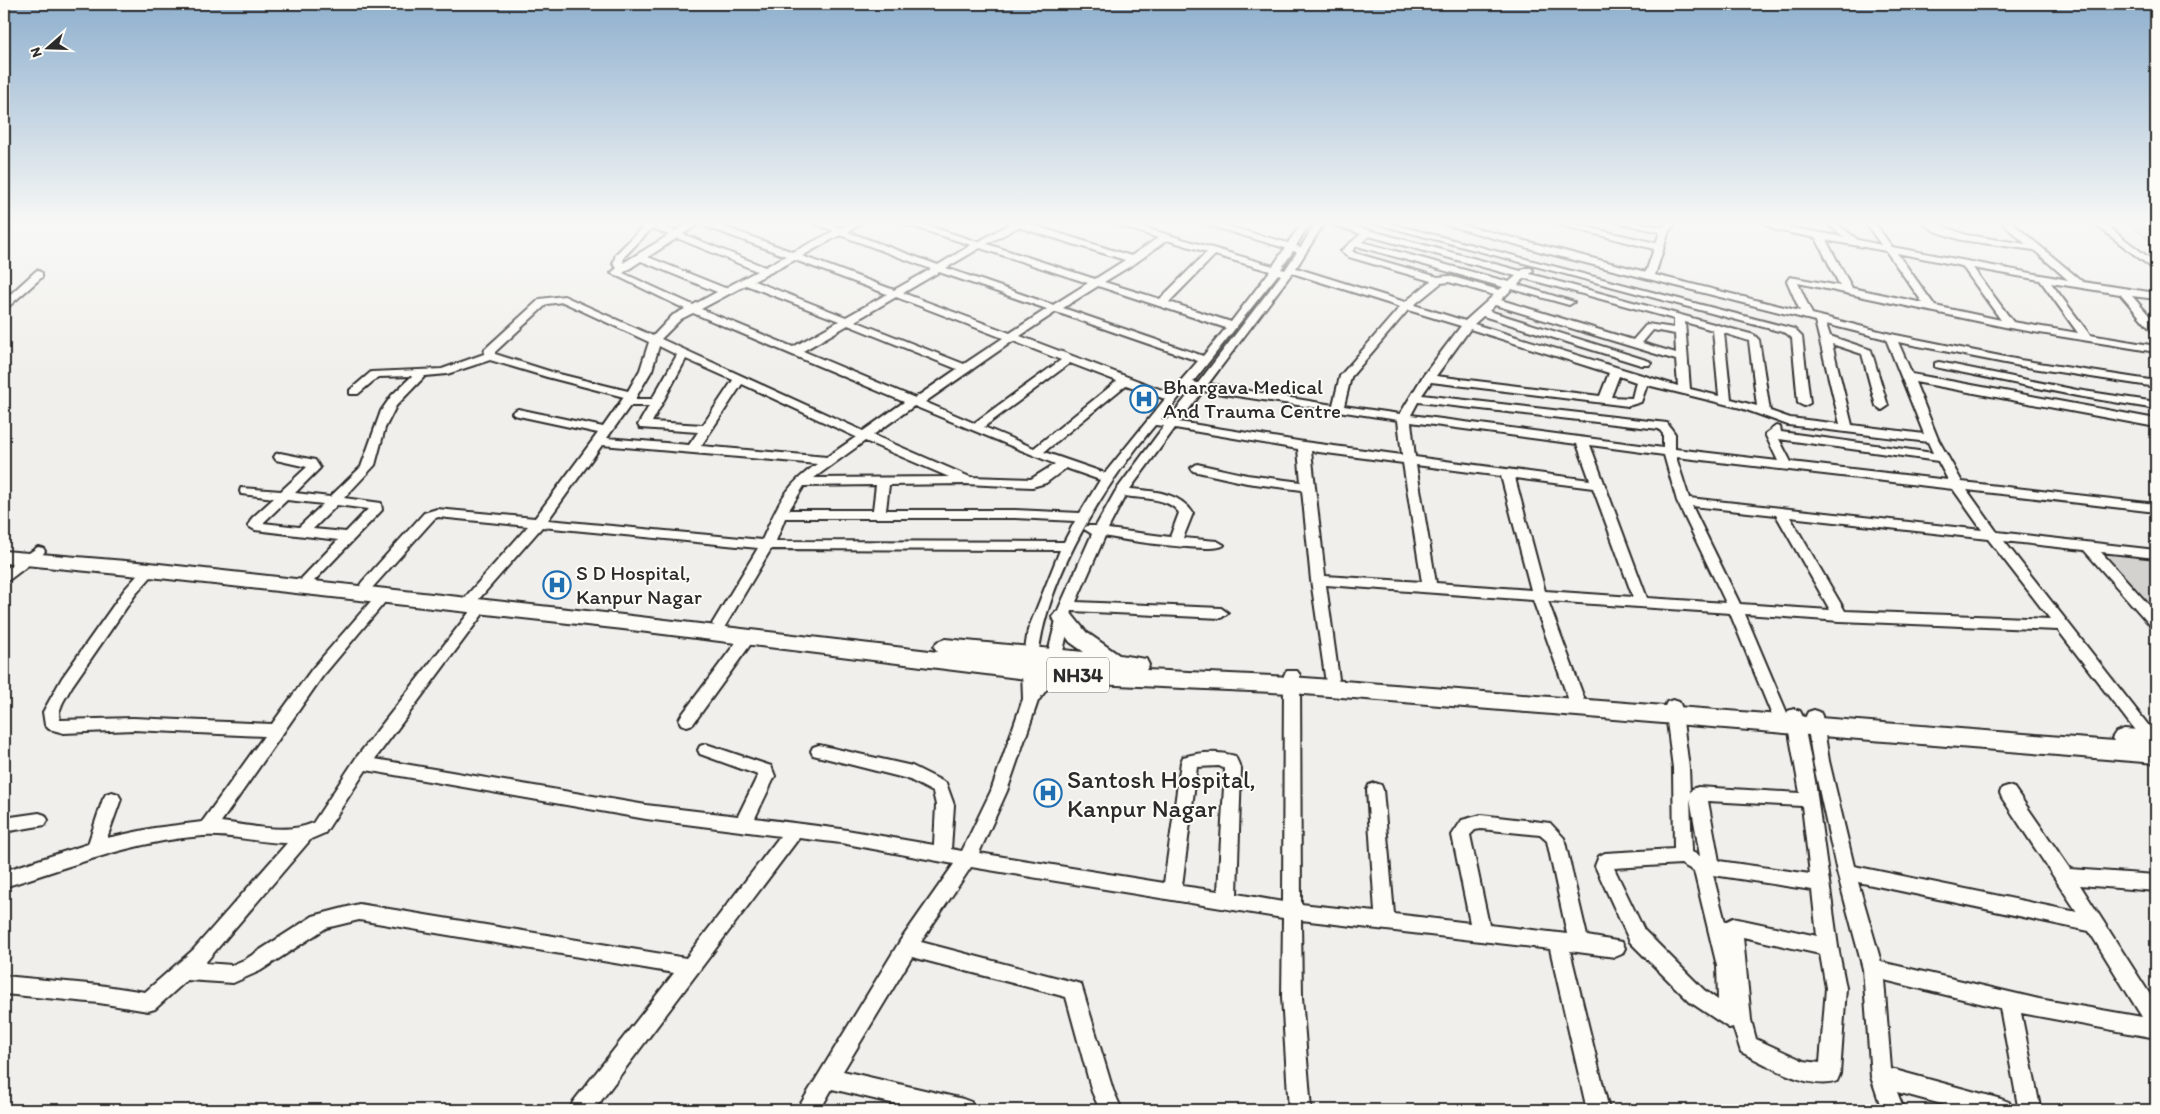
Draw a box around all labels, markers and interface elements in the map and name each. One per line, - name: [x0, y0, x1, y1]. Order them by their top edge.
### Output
- north arrow: [22, 22, 72, 72]
- text: N: [27, 45, 46, 60]
- place label: Bhargava Medical And Trauma Centre: [1163, 374, 1341, 423]
- hospital icon: Bhargava Medical And Trauma Centre: [1129, 384, 1159, 414]
- place label: S D Hospital, Kanpur Nagar: [576, 560, 702, 609]
- hospital icon: S D Hospital, Kanpur Nagar: [542, 570, 572, 600]
- road number: NH34: [1047, 658, 1109, 692]
- place label: Santosh Hospital, Kanpur Nagar: [1067, 764, 1256, 823]
- hospital icon: Santosh Hospital, Kanpur Nagar: [1033, 778, 1063, 808]

